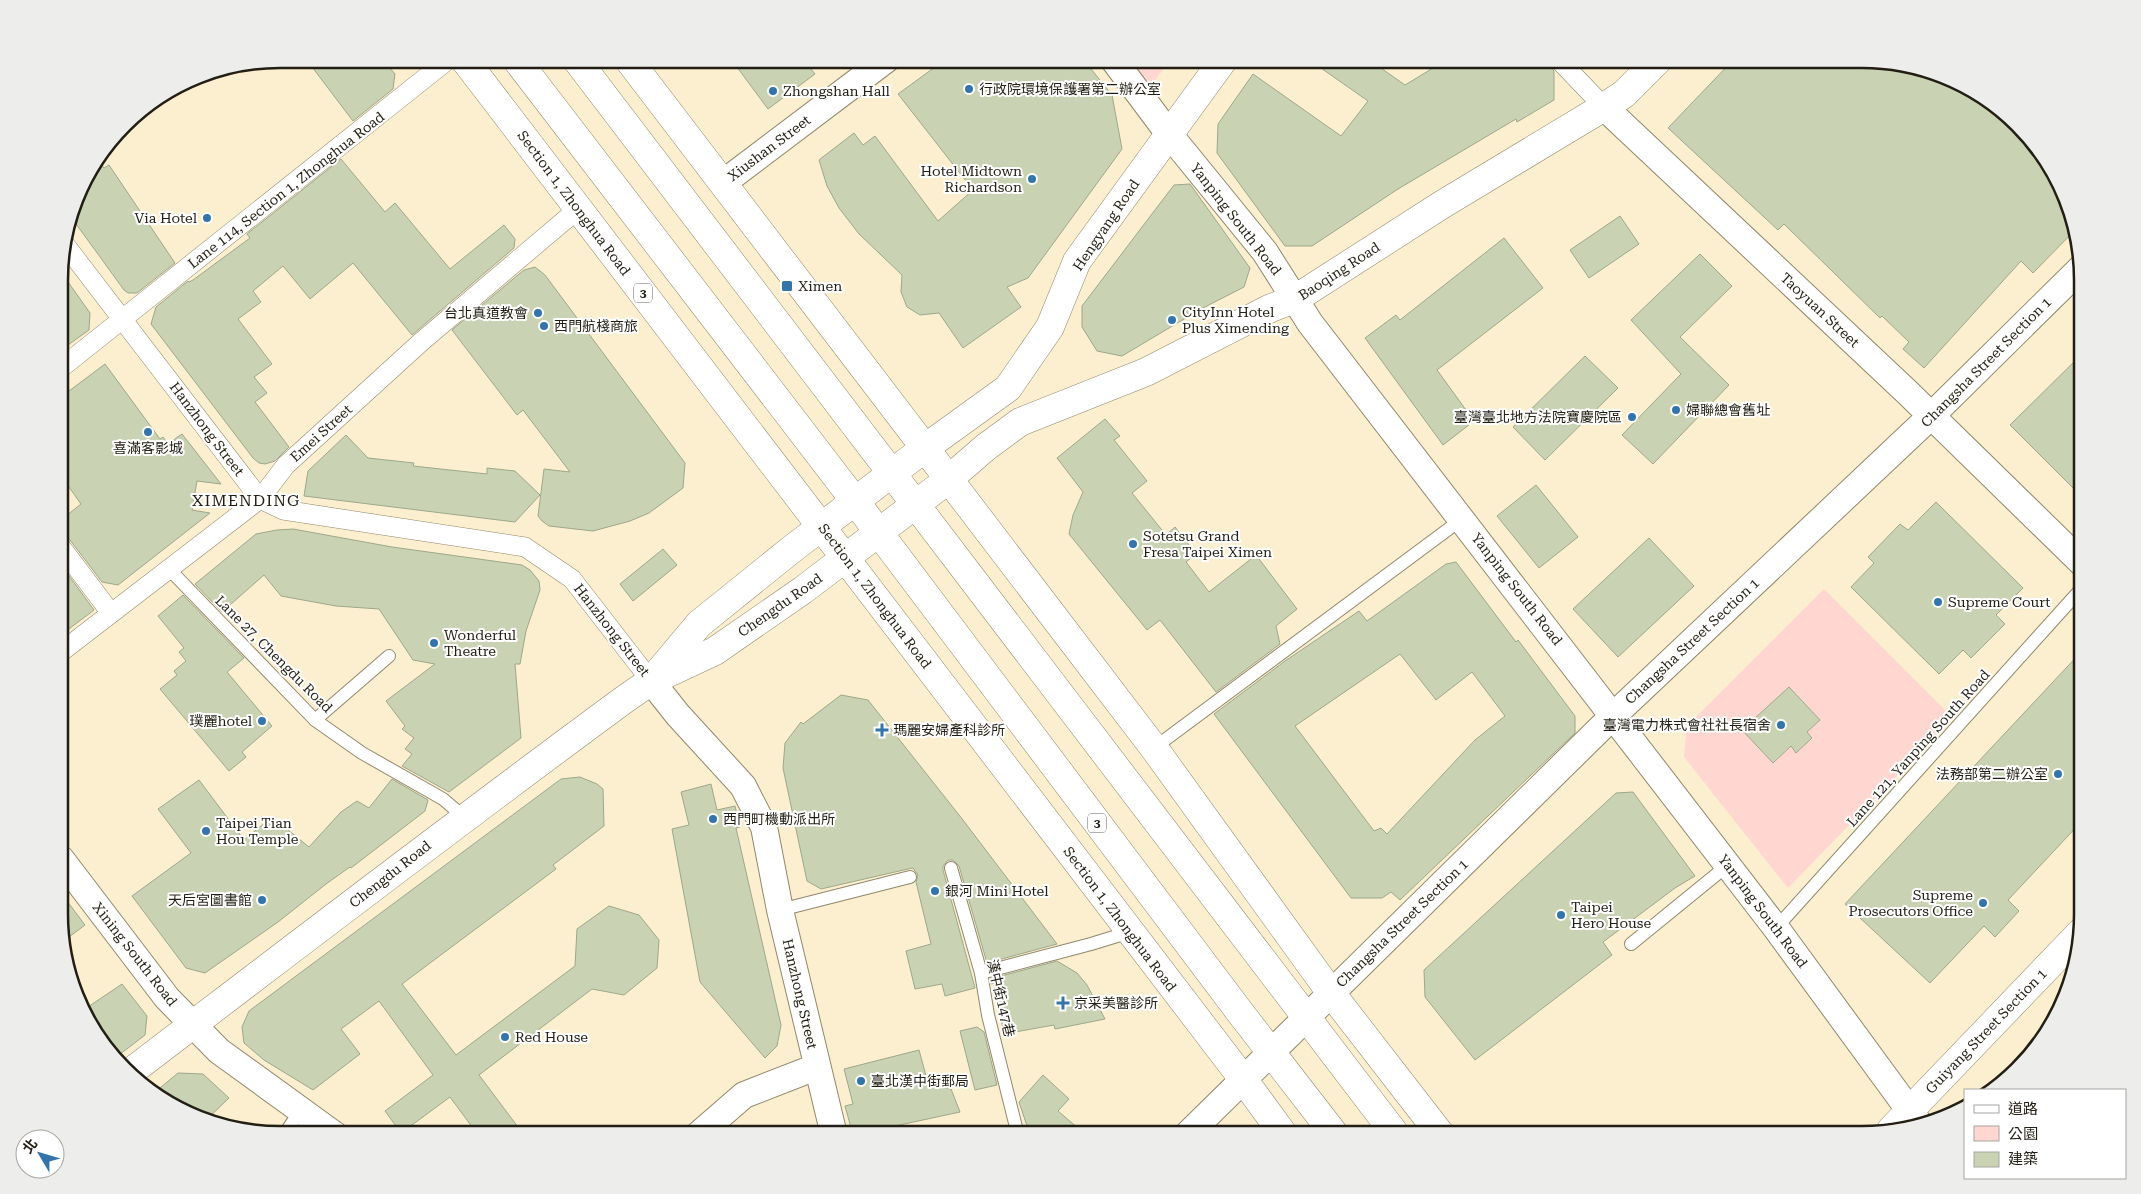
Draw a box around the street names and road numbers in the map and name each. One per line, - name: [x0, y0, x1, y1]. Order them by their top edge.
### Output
- street label: Lane 114, Section 1, Zhonghua Road: [185, 108, 387, 272]
- street label: Xiushan Street: [724, 112, 814, 184]
- street label: Section 1, Zhonghua Road: [514, 127, 634, 279]
- street label: Yanping South Road: [1187, 160, 1285, 278]
- street label: Hengyang Road: [1069, 176, 1143, 274]
- street label: Baoqing Road: [1295, 239, 1383, 303]
- street label: Taoyuan Street: [1777, 269, 1863, 351]
- road number: 3: [634, 284, 652, 302]
- street label: Changsha Street Section 1: [1918, 294, 2054, 430]
- street label: Hanzhong Street: [167, 379, 247, 479]
- street label: Emei Street: [287, 401, 355, 465]
- street label: Section 1, Zhonghua Road: [815, 520, 935, 672]
- street label: Yanping South Road: [1468, 530, 1566, 648]
- street label: Chengdu Road: [735, 570, 825, 640]
- street label: Changsha Street Section 1: [1622, 575, 1762, 707]
- street label: Hanzhong Street: [571, 581, 653, 679]
- street label: Lane 27, Chengdu Road: [212, 592, 336, 716]
- street label: Lane 121, Yanping South Road: [1843, 666, 1993, 830]
- road number: 3: [1088, 814, 1106, 832]
- street label: Chengdu Road: [346, 837, 434, 911]
- street label: Section 1, Zhonghua Road: [1060, 843, 1180, 995]
- street label: Yanping South Road: [1715, 851, 1811, 971]
- street label: Changsha Street Section 1: [1333, 856, 1471, 990]
- street label: Xining South Road: [90, 899, 181, 1009]
- street label: Hanzhong Street: [779, 937, 821, 1051]
- street label: 漢中街147巷: [984, 957, 1018, 1039]
- street label: Guiyang Street Section 1: [1922, 965, 2050, 1097]

